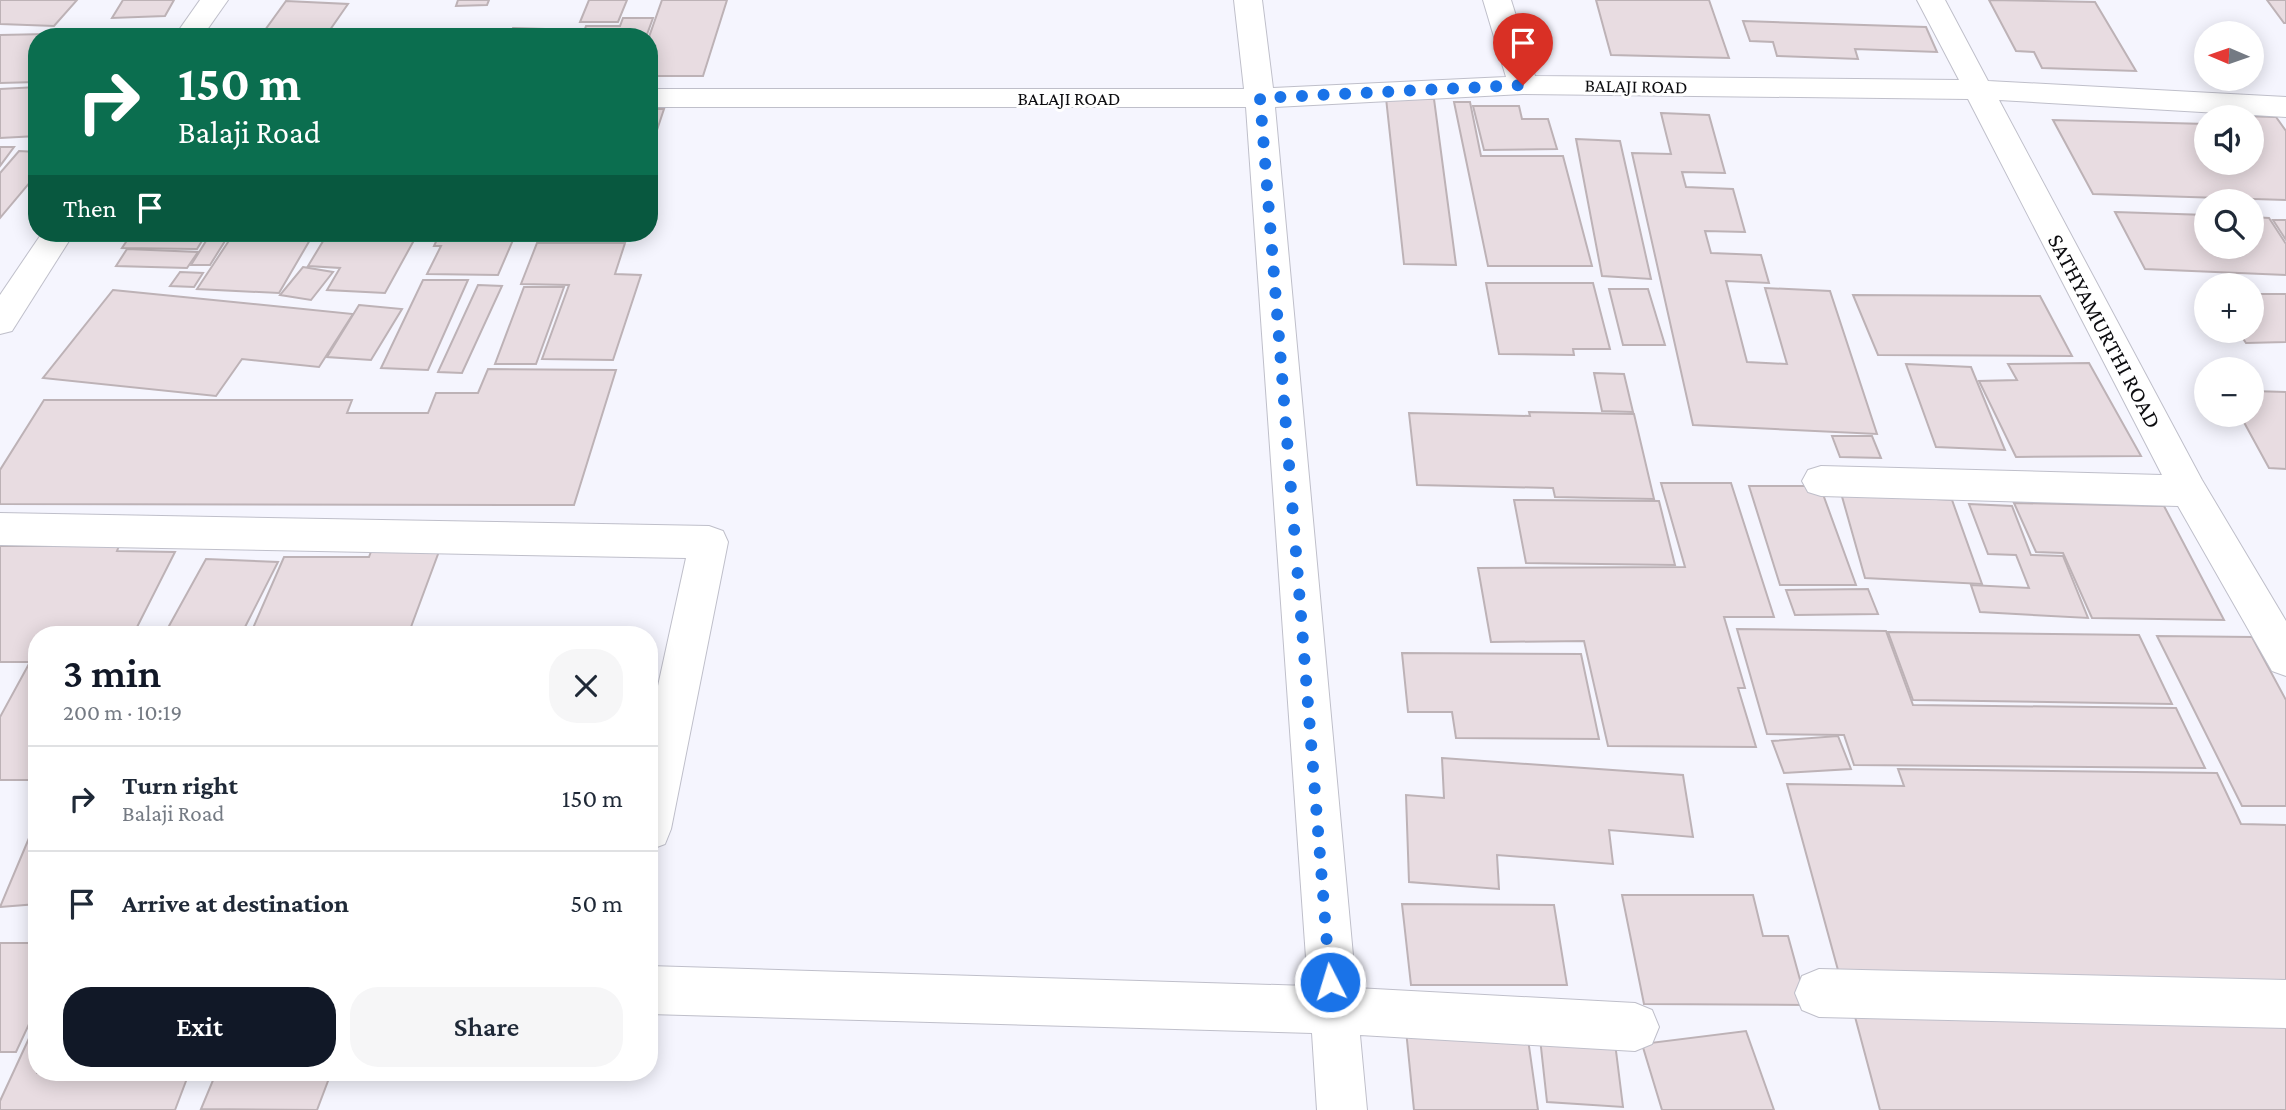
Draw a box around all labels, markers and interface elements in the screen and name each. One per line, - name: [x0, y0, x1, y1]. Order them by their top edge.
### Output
- pin: [1493, 13, 1553, 85]
- north arrow: [2194, 21, 2264, 91]
- map controls: [2194, 21, 2264, 427]
- icon: arrive: [1504, 24, 1542, 62]
- icon: right: [63, 56, 154, 147]
- text: 150 m: [178, 56, 301, 111]
- street label: BALAJI ROAD: [1584, 75, 1688, 97]
- street label: BALAJI ROAD: [1018, 88, 1120, 109]
- button: sound: [2194, 105, 2264, 175]
- text: Balaji Road: [178, 114, 321, 150]
- icon: arrive: [131, 189, 169, 227]
- button: search: [2194, 189, 2264, 259]
- text: Then: [63, 194, 117, 223]
- street label: SATHYAMURTHI ROAD: [2043, 229, 2167, 433]
- button: +: [2194, 273, 2264, 343]
- button: −: [2194, 357, 2264, 427]
- text: 3 min: [63, 649, 161, 696]
- button: close: [549, 649, 623, 723]
- text: 200 m · 10:19: [63, 699, 182, 725]
- text: Turn right: [122, 771, 238, 800]
- icon: right: [63, 780, 101, 818]
- text: 150 m: [562, 784, 623, 813]
- text: Balaji Road: [122, 800, 224, 826]
- icon: arrive: [63, 885, 101, 923]
- text: Arrive at destination: [122, 889, 349, 918]
- text: 50 m: [570, 889, 623, 918]
- position arrow: [1293, 945, 1367, 1019]
- button: Exit: [63, 987, 336, 1067]
- button: Share: [350, 987, 623, 1067]

